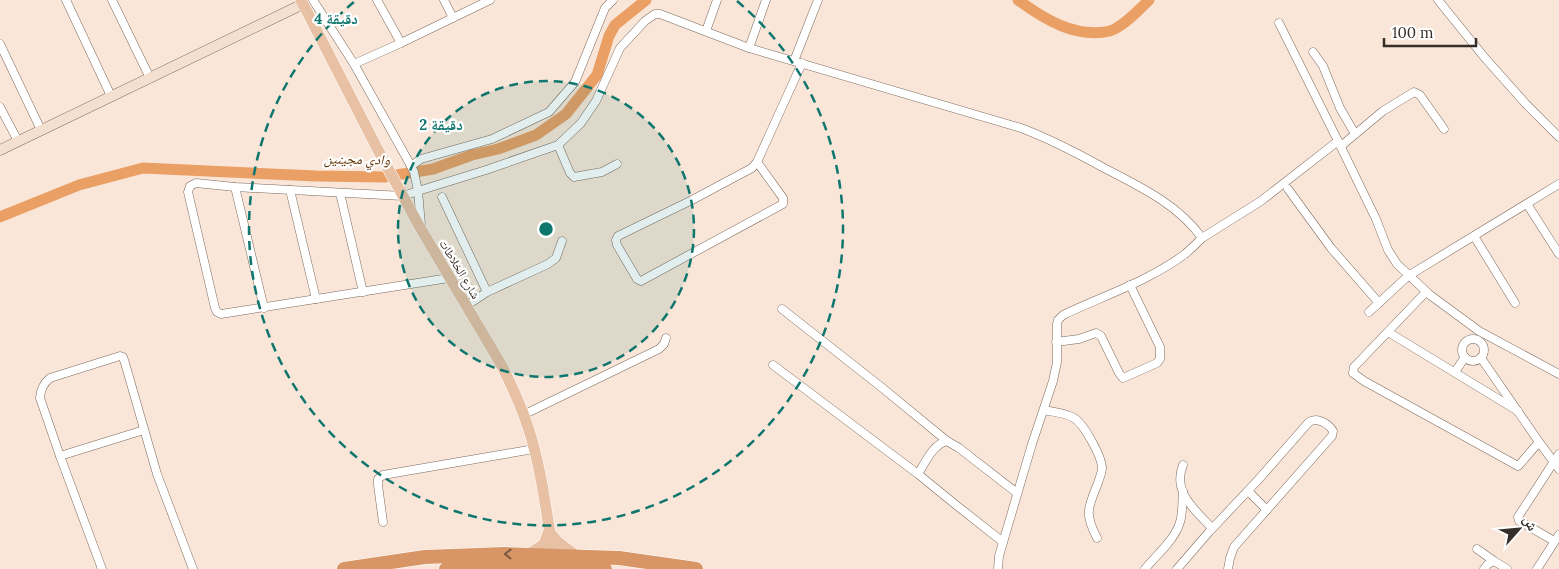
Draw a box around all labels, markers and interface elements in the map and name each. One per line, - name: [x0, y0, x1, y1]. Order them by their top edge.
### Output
- text: 4 دقيقة: [314, 9, 358, 28]
- scale bar: [1384, 15, 1476, 47]
- text: 100 m: [1392, 23, 1433, 42]
- text: 2 دقيقة: [419, 115, 463, 134]
- water label: وادي مجينين: [324, 149, 391, 171]
- centre of rings: [537, 220, 555, 238]
- street label: شارع الخلاطات: [435, 236, 484, 302]
- north arrow: [1494, 504, 1544, 554]
- text: ش: [1519, 512, 1542, 534]
- one-way arrow: [504, 549, 512, 559]

